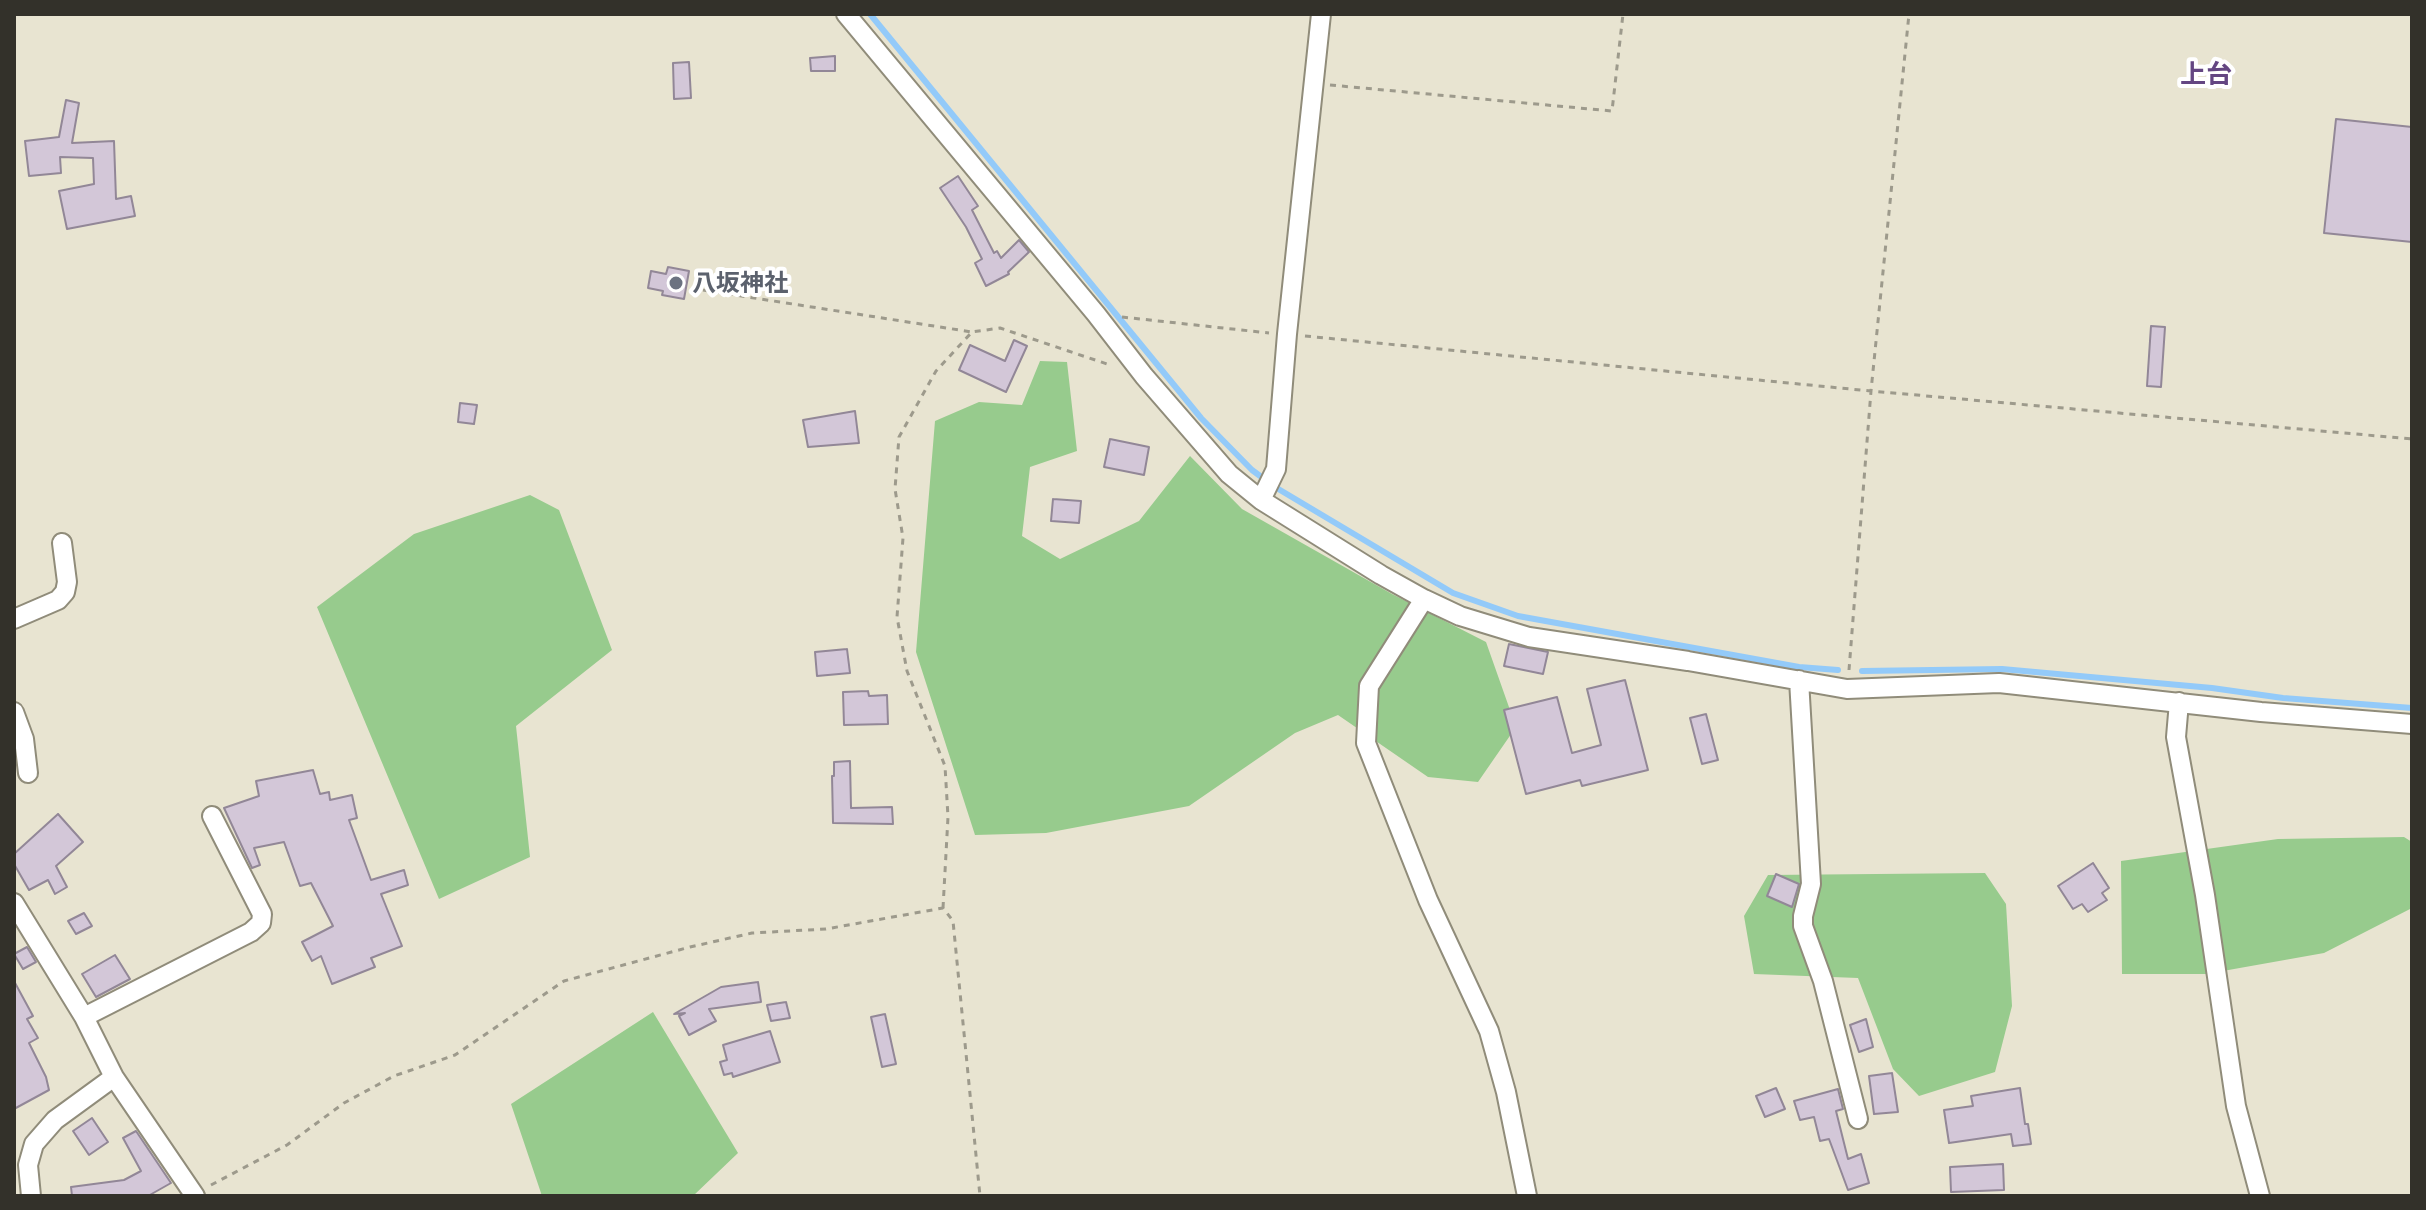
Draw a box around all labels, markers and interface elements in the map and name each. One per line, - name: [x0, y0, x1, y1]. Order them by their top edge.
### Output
- district label: 上台: [2180, 59, 2232, 91]
- place label: 八坂神社: [692, 269, 788, 297]
- marker: 八坂神社: [667, 274, 685, 292]

